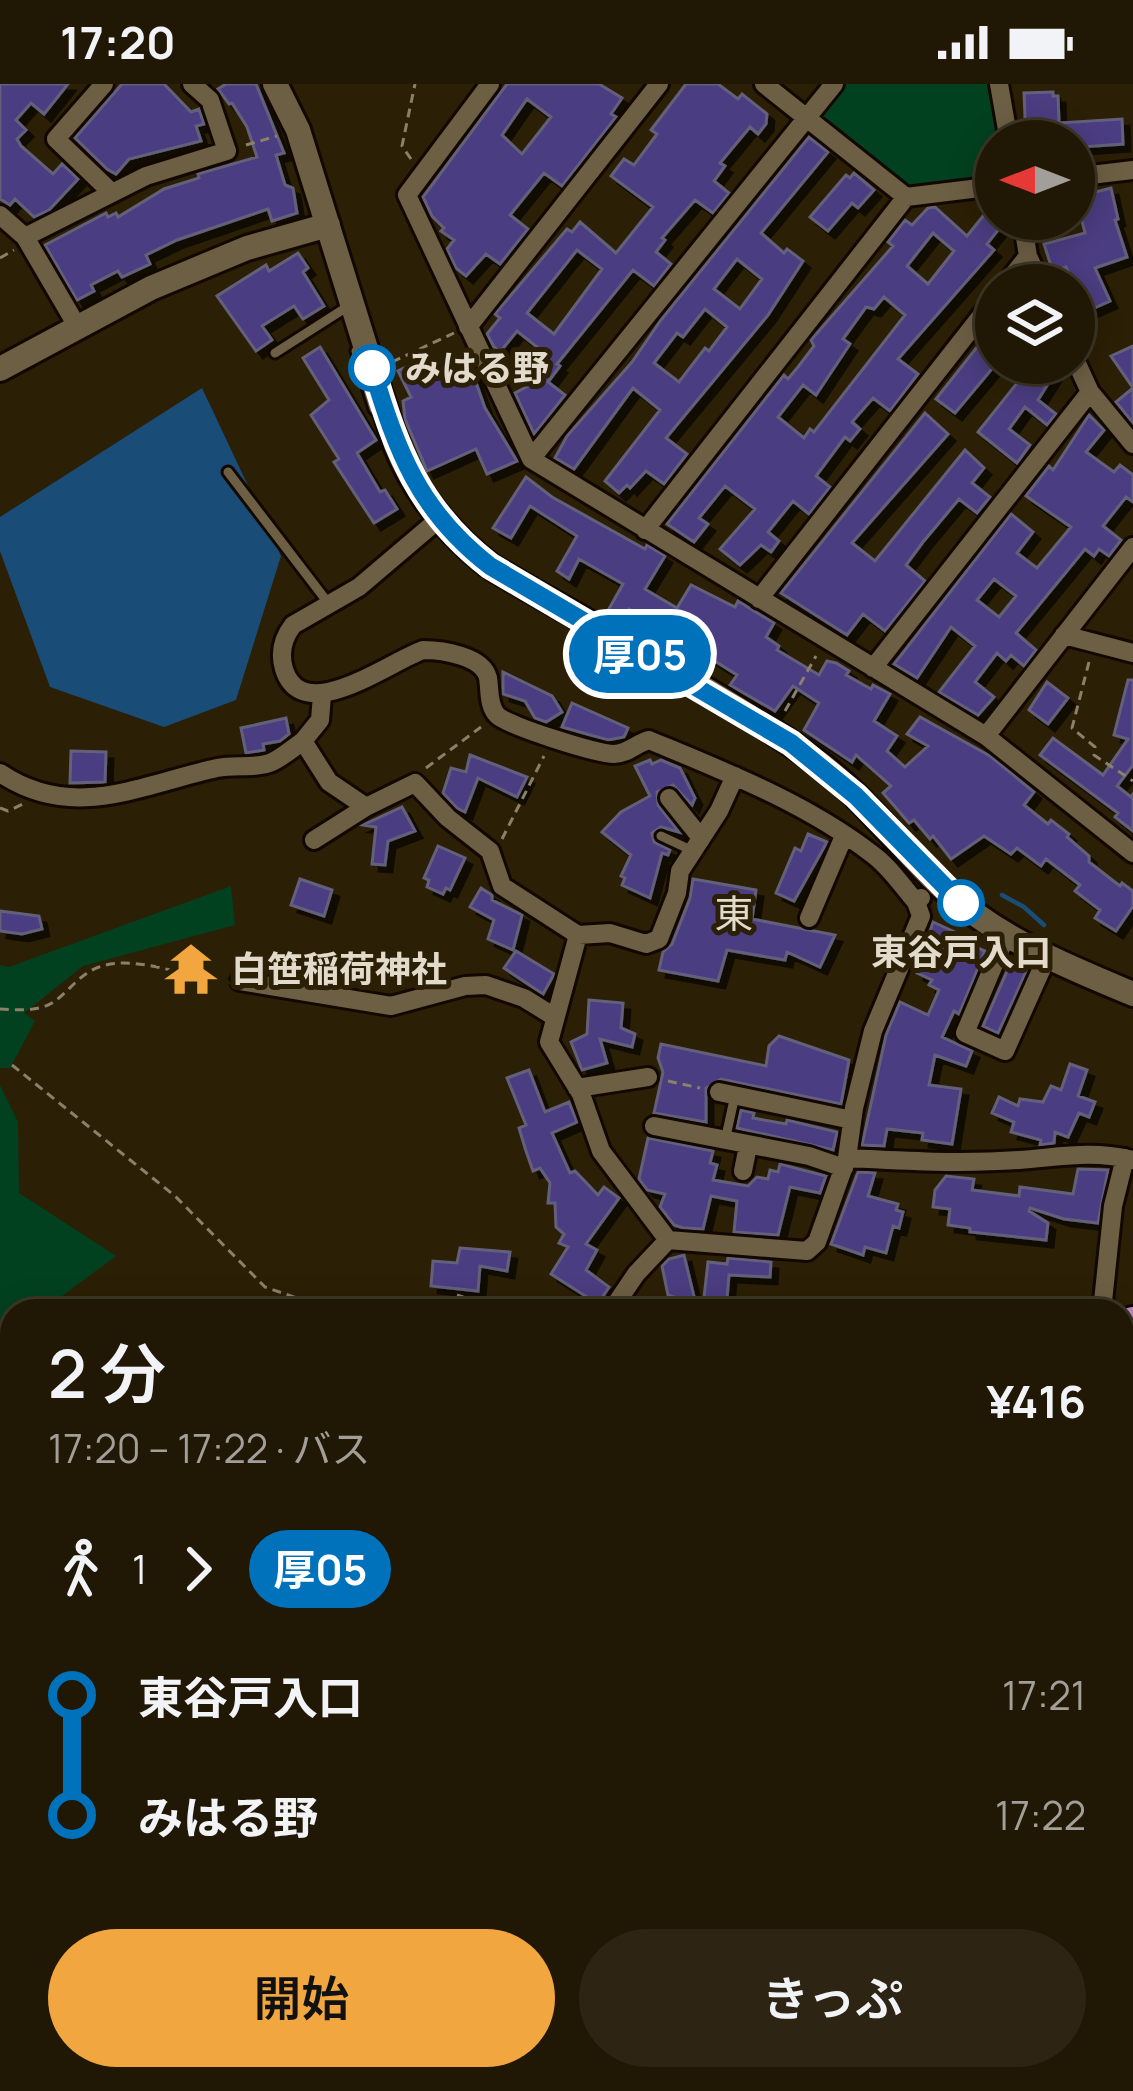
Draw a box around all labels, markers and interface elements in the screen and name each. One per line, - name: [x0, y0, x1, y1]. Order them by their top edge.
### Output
- text: 17:20: [60, 11, 176, 73]
- north arrow: [975, 120, 1095, 240]
- map controls: [975, 120, 1095, 384]
- button: layers: [975, 264, 1095, 384]
- place label: みはる野: [405, 343, 549, 392]
- marker: みはる野: [350, 346, 394, 390]
- line badge: 厚05: [571, 615, 709, 693]
- text: 厚05: [593, 625, 687, 683]
- marker: 東谷戸入口: [939, 881, 983, 925]
- district label: 東: [714, 886, 754, 940]
- place label: 東谷戸入口: [871, 927, 1051, 976]
- temple icon: 白笹稲荷神社: [162, 940, 220, 998]
- place label: 白笹稲荷神社: [231, 944, 447, 993]
- text: 2 分: [48, 1328, 166, 1418]
- text: ¥416: [987, 1370, 1086, 1432]
- text: 17:20 – 17:22 · バス: [48, 1421, 370, 1475]
- icon: walk: [48, 1536, 114, 1602]
- icon: forward: [165, 1536, 231, 1602]
- text: 厚05: [273, 1540, 367, 1598]
- text: 1: [132, 1542, 147, 1596]
- text: 東谷戸入口: [138, 1666, 363, 1728]
- text: 17:21: [1002, 1668, 1086, 1722]
- text: みはる野: [138, 1786, 318, 1848]
- text: 17:22: [995, 1788, 1086, 1842]
- button: 開始: [48, 1929, 555, 2067]
- button: きっぷ: [579, 1929, 1086, 2067]

